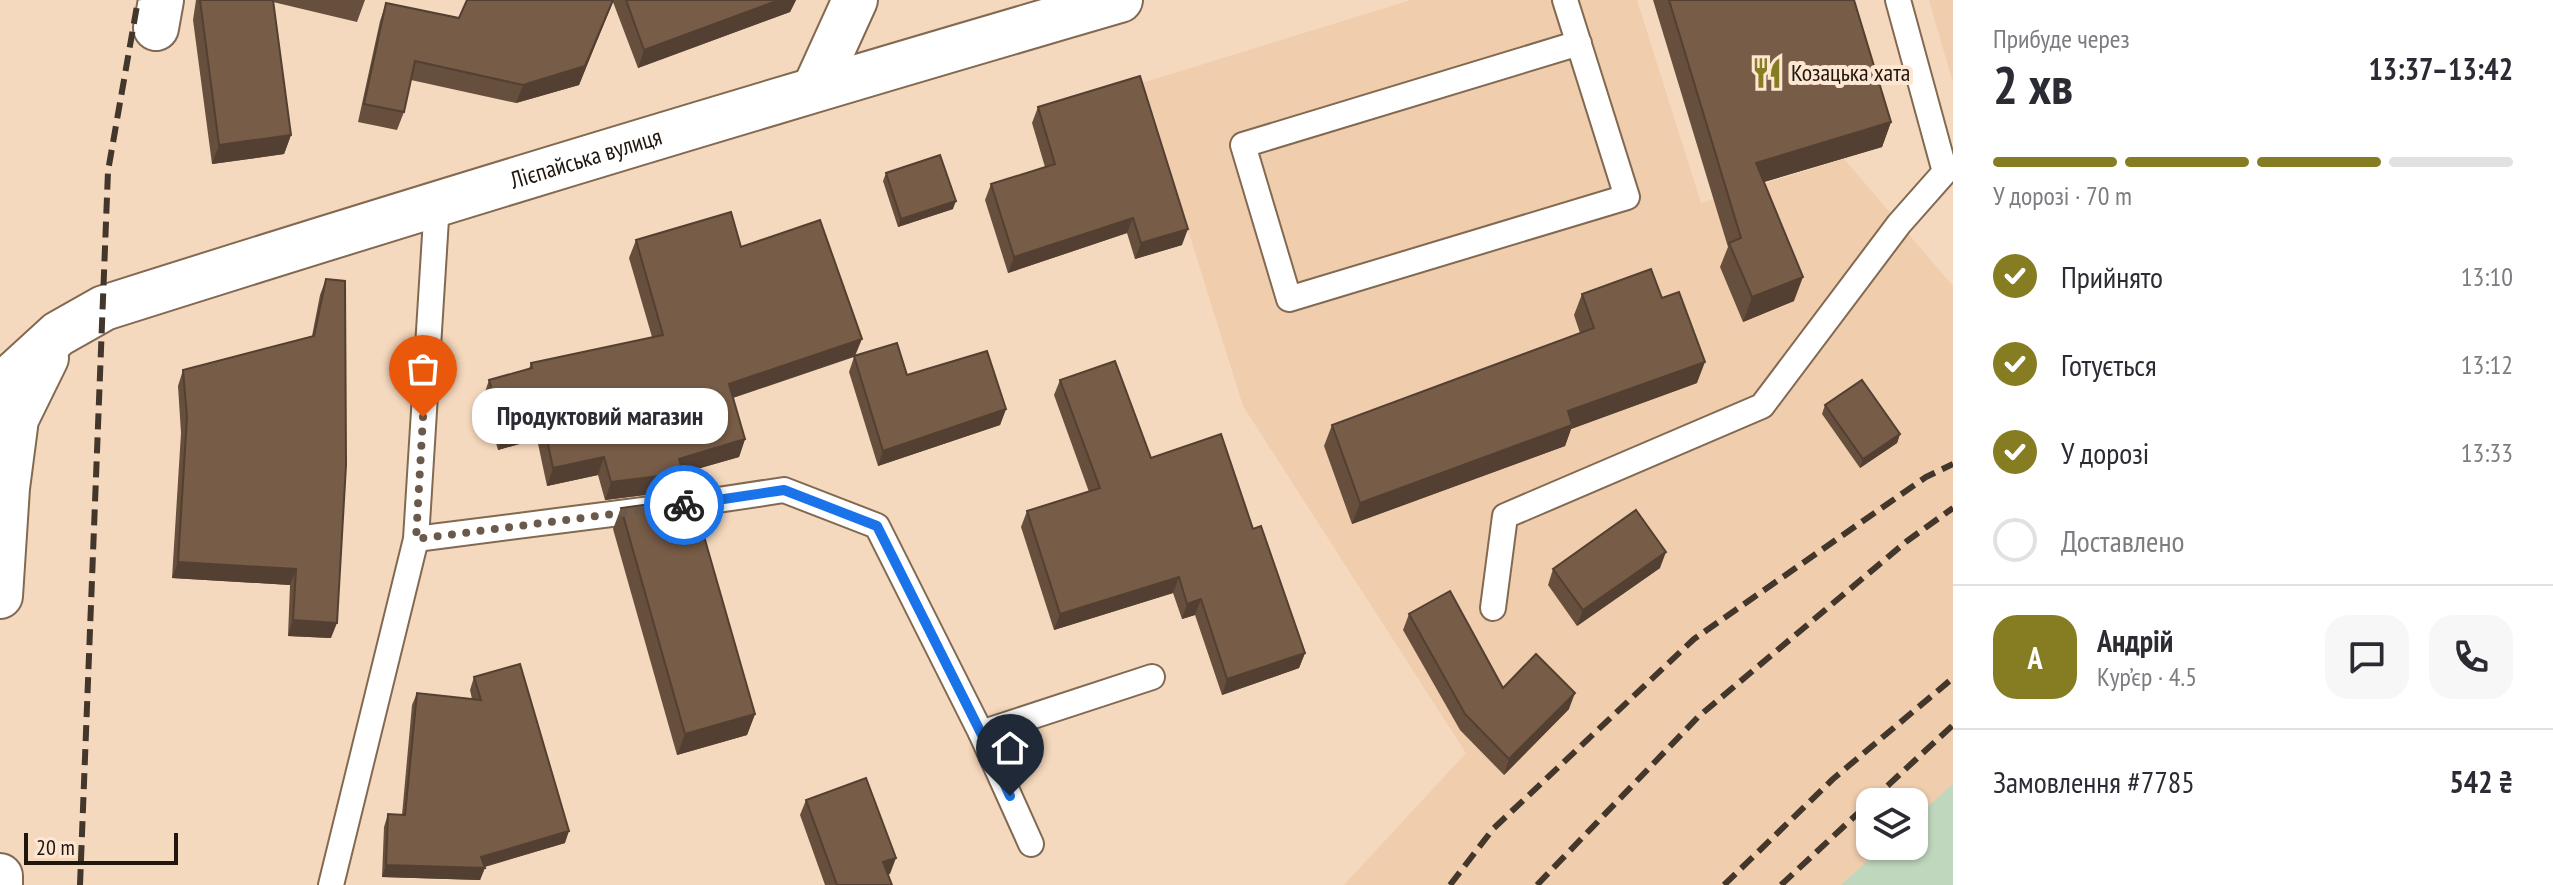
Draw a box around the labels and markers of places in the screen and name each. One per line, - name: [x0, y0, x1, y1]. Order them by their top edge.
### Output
- restaurant icon: Козацька хата: [1750, 56, 1784, 90]
- place label: Козацька хата: [1791, 57, 1910, 88]
- pin: [389, 335, 457, 417]
- callout: Продуктовий магазин: [471, 389, 727, 445]
- pin: [976, 714, 1044, 796]

